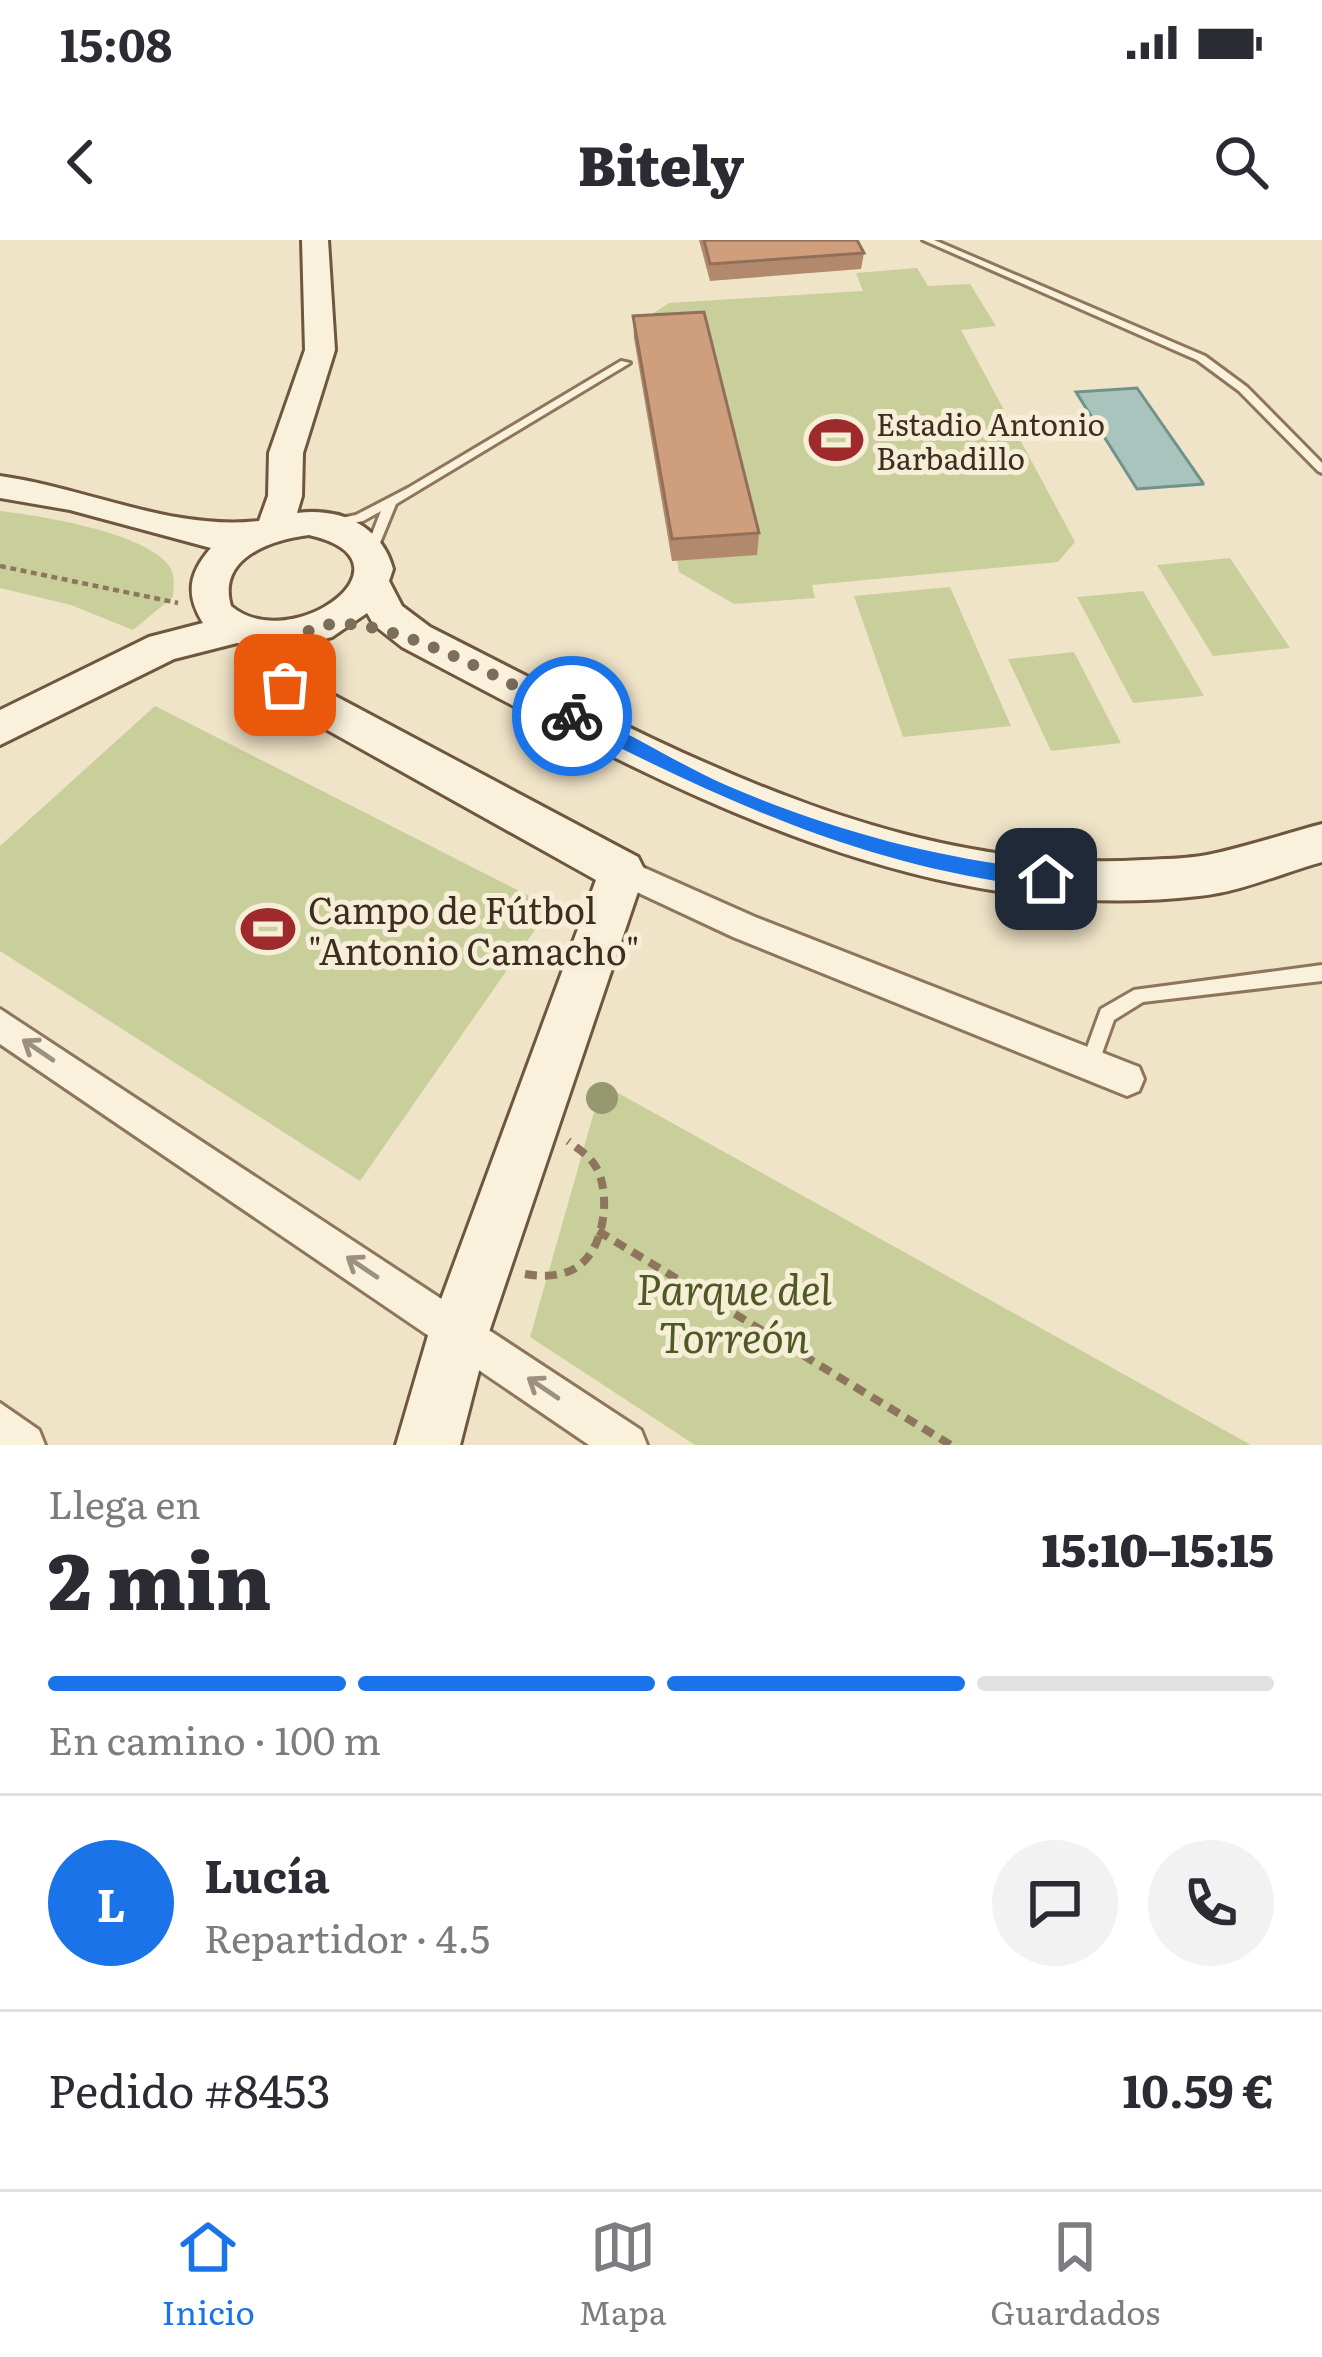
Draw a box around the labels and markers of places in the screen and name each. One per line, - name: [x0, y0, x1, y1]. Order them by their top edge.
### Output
- place label: Estadio Antonio Barbadillo: [876, 401, 1105, 479]
- sports icon: Estadio Antonio Barbadillo: [807, 411, 865, 469]
- pin: [234, 634, 336, 736]
- pin: [995, 828, 1097, 930]
- place label: Campo de Fútbol "Antonio Camacho": [308, 882, 640, 976]
- sports icon: Campo de Fútbol "Antonio Camacho": [239, 900, 297, 958]

